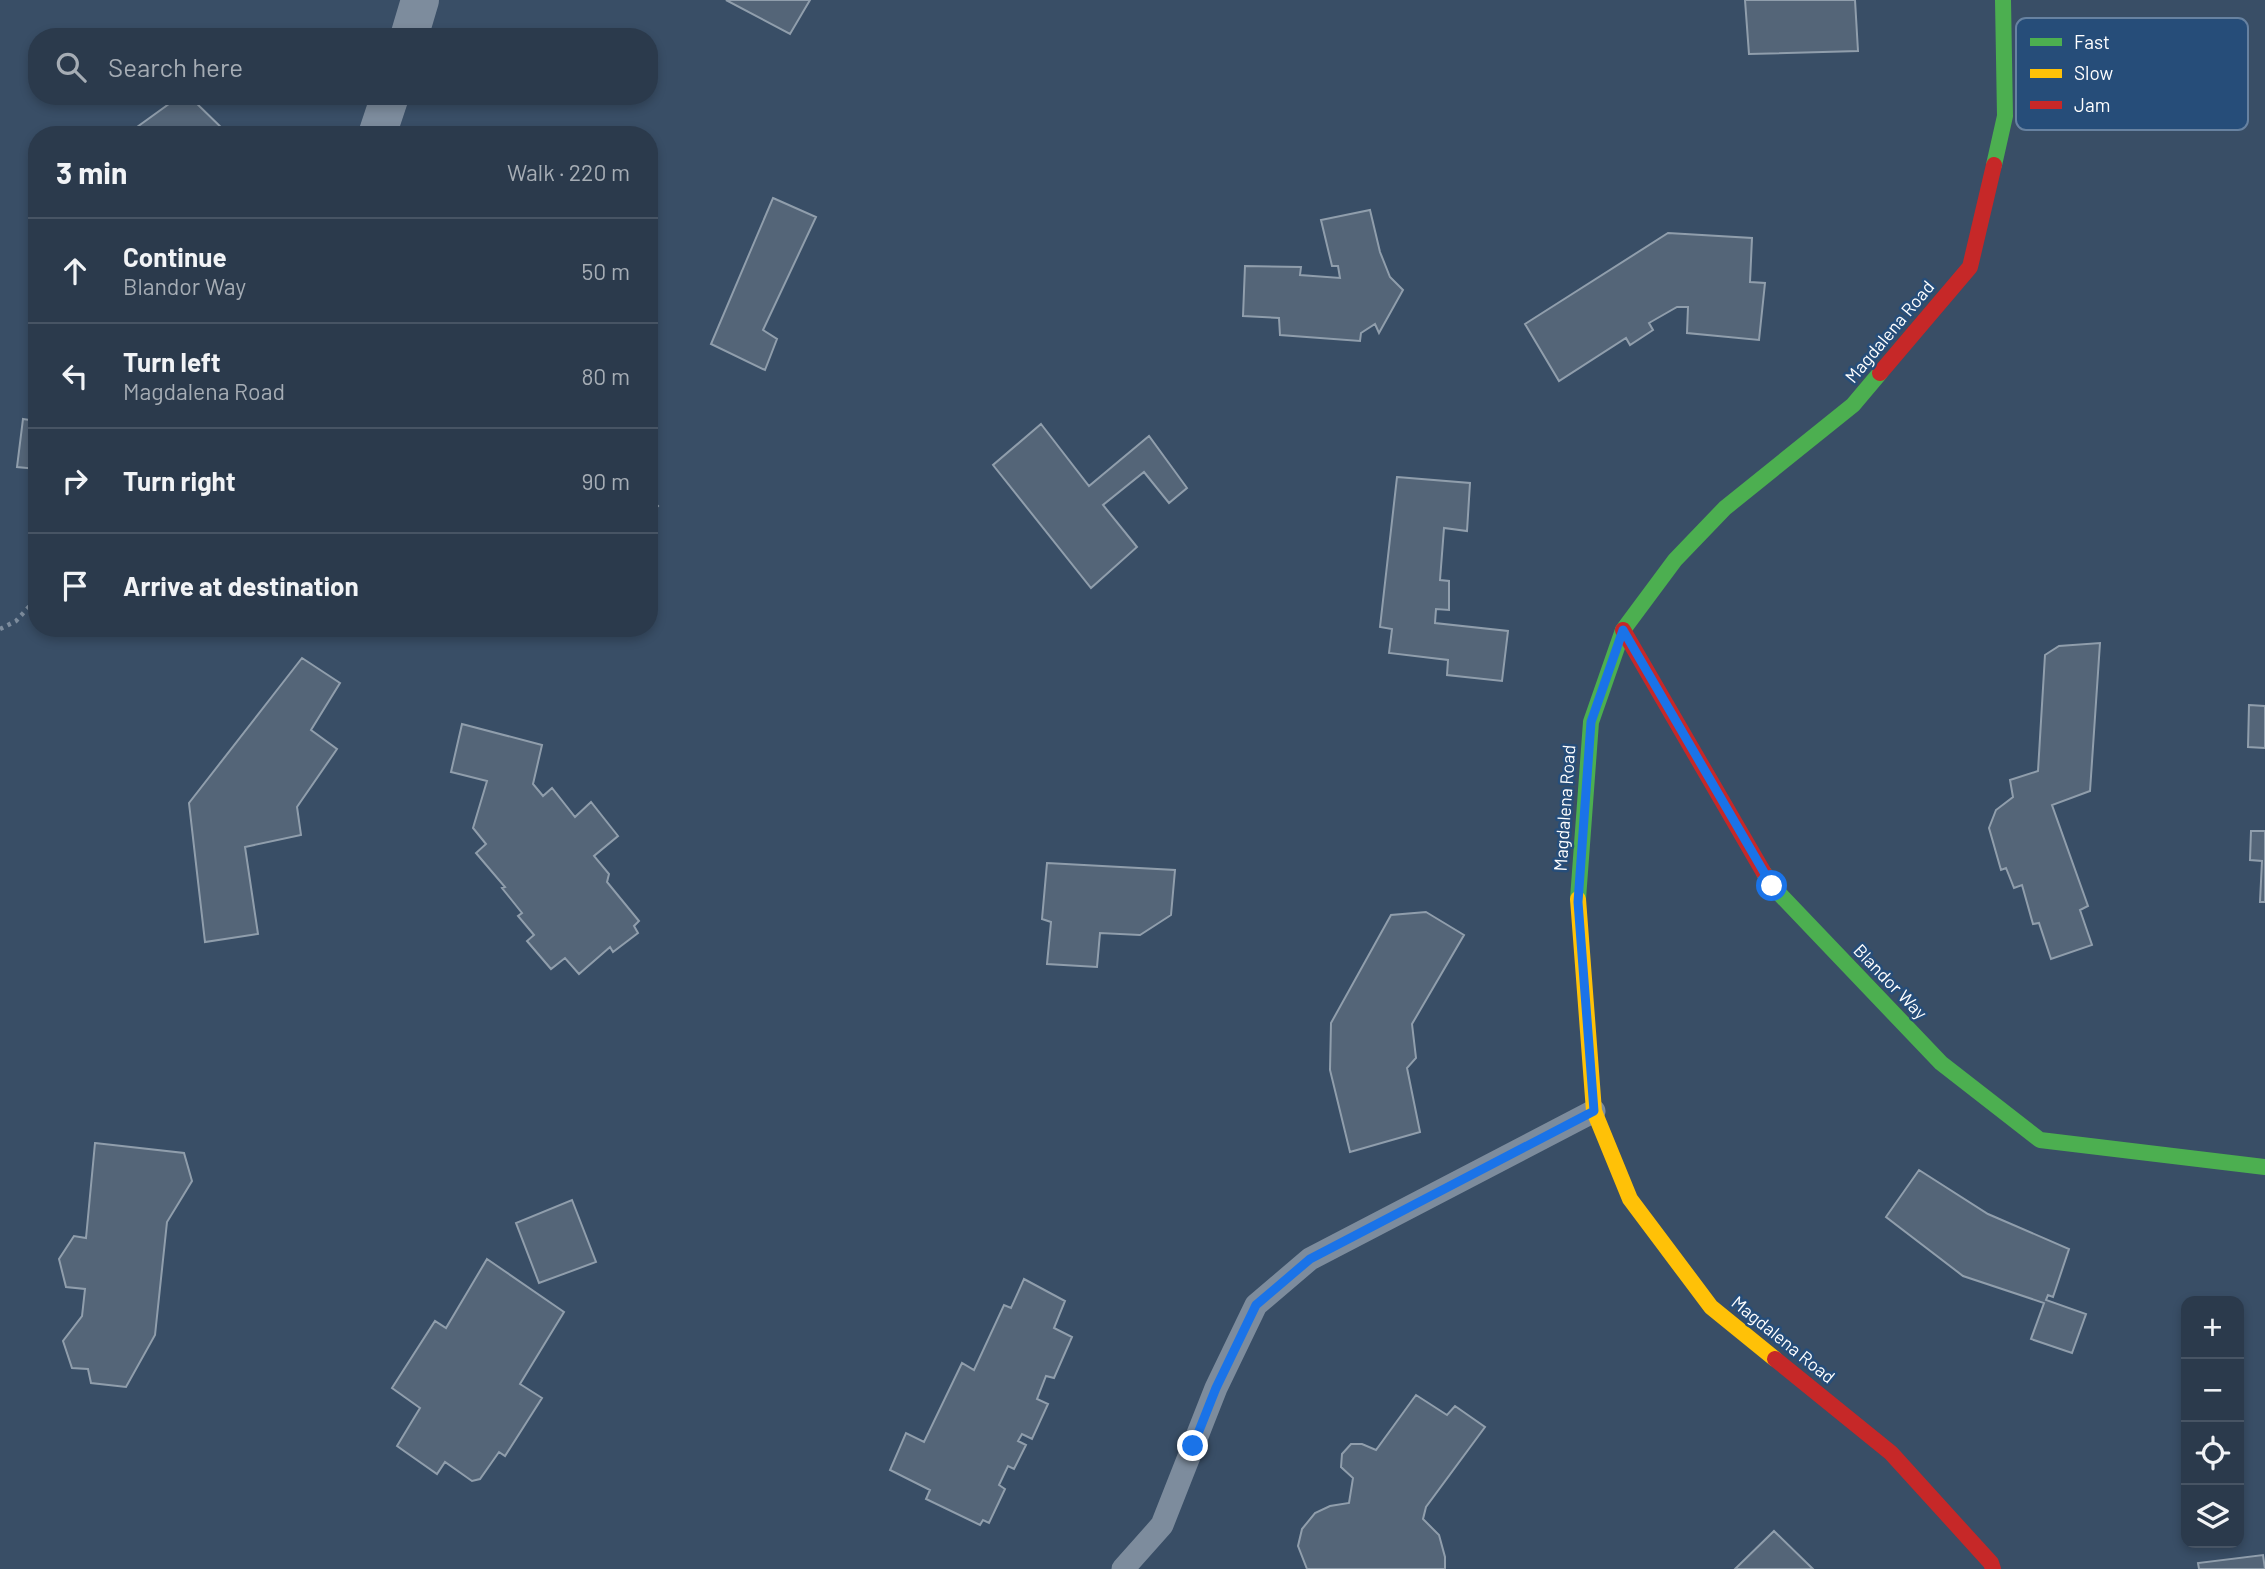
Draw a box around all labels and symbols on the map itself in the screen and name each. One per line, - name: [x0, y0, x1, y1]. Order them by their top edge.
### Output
- legend: [2016, 18, 2248, 130]
- text: Fast: [2074, 30, 2110, 53]
- text: Slow: [2074, 61, 2113, 84]
- text: Jam: [2074, 93, 2110, 116]
- street label: Magdalena Road: [1840, 276, 1938, 387]
- street label: Magdalena Road: [1549, 744, 1579, 872]
- route start: [1756, 870, 1787, 901]
- street label: Blandor Way: [1849, 939, 1932, 1024]
- street label: Magdalena Road: [1727, 1291, 1840, 1388]
- route end: [1177, 1430, 1208, 1461]

